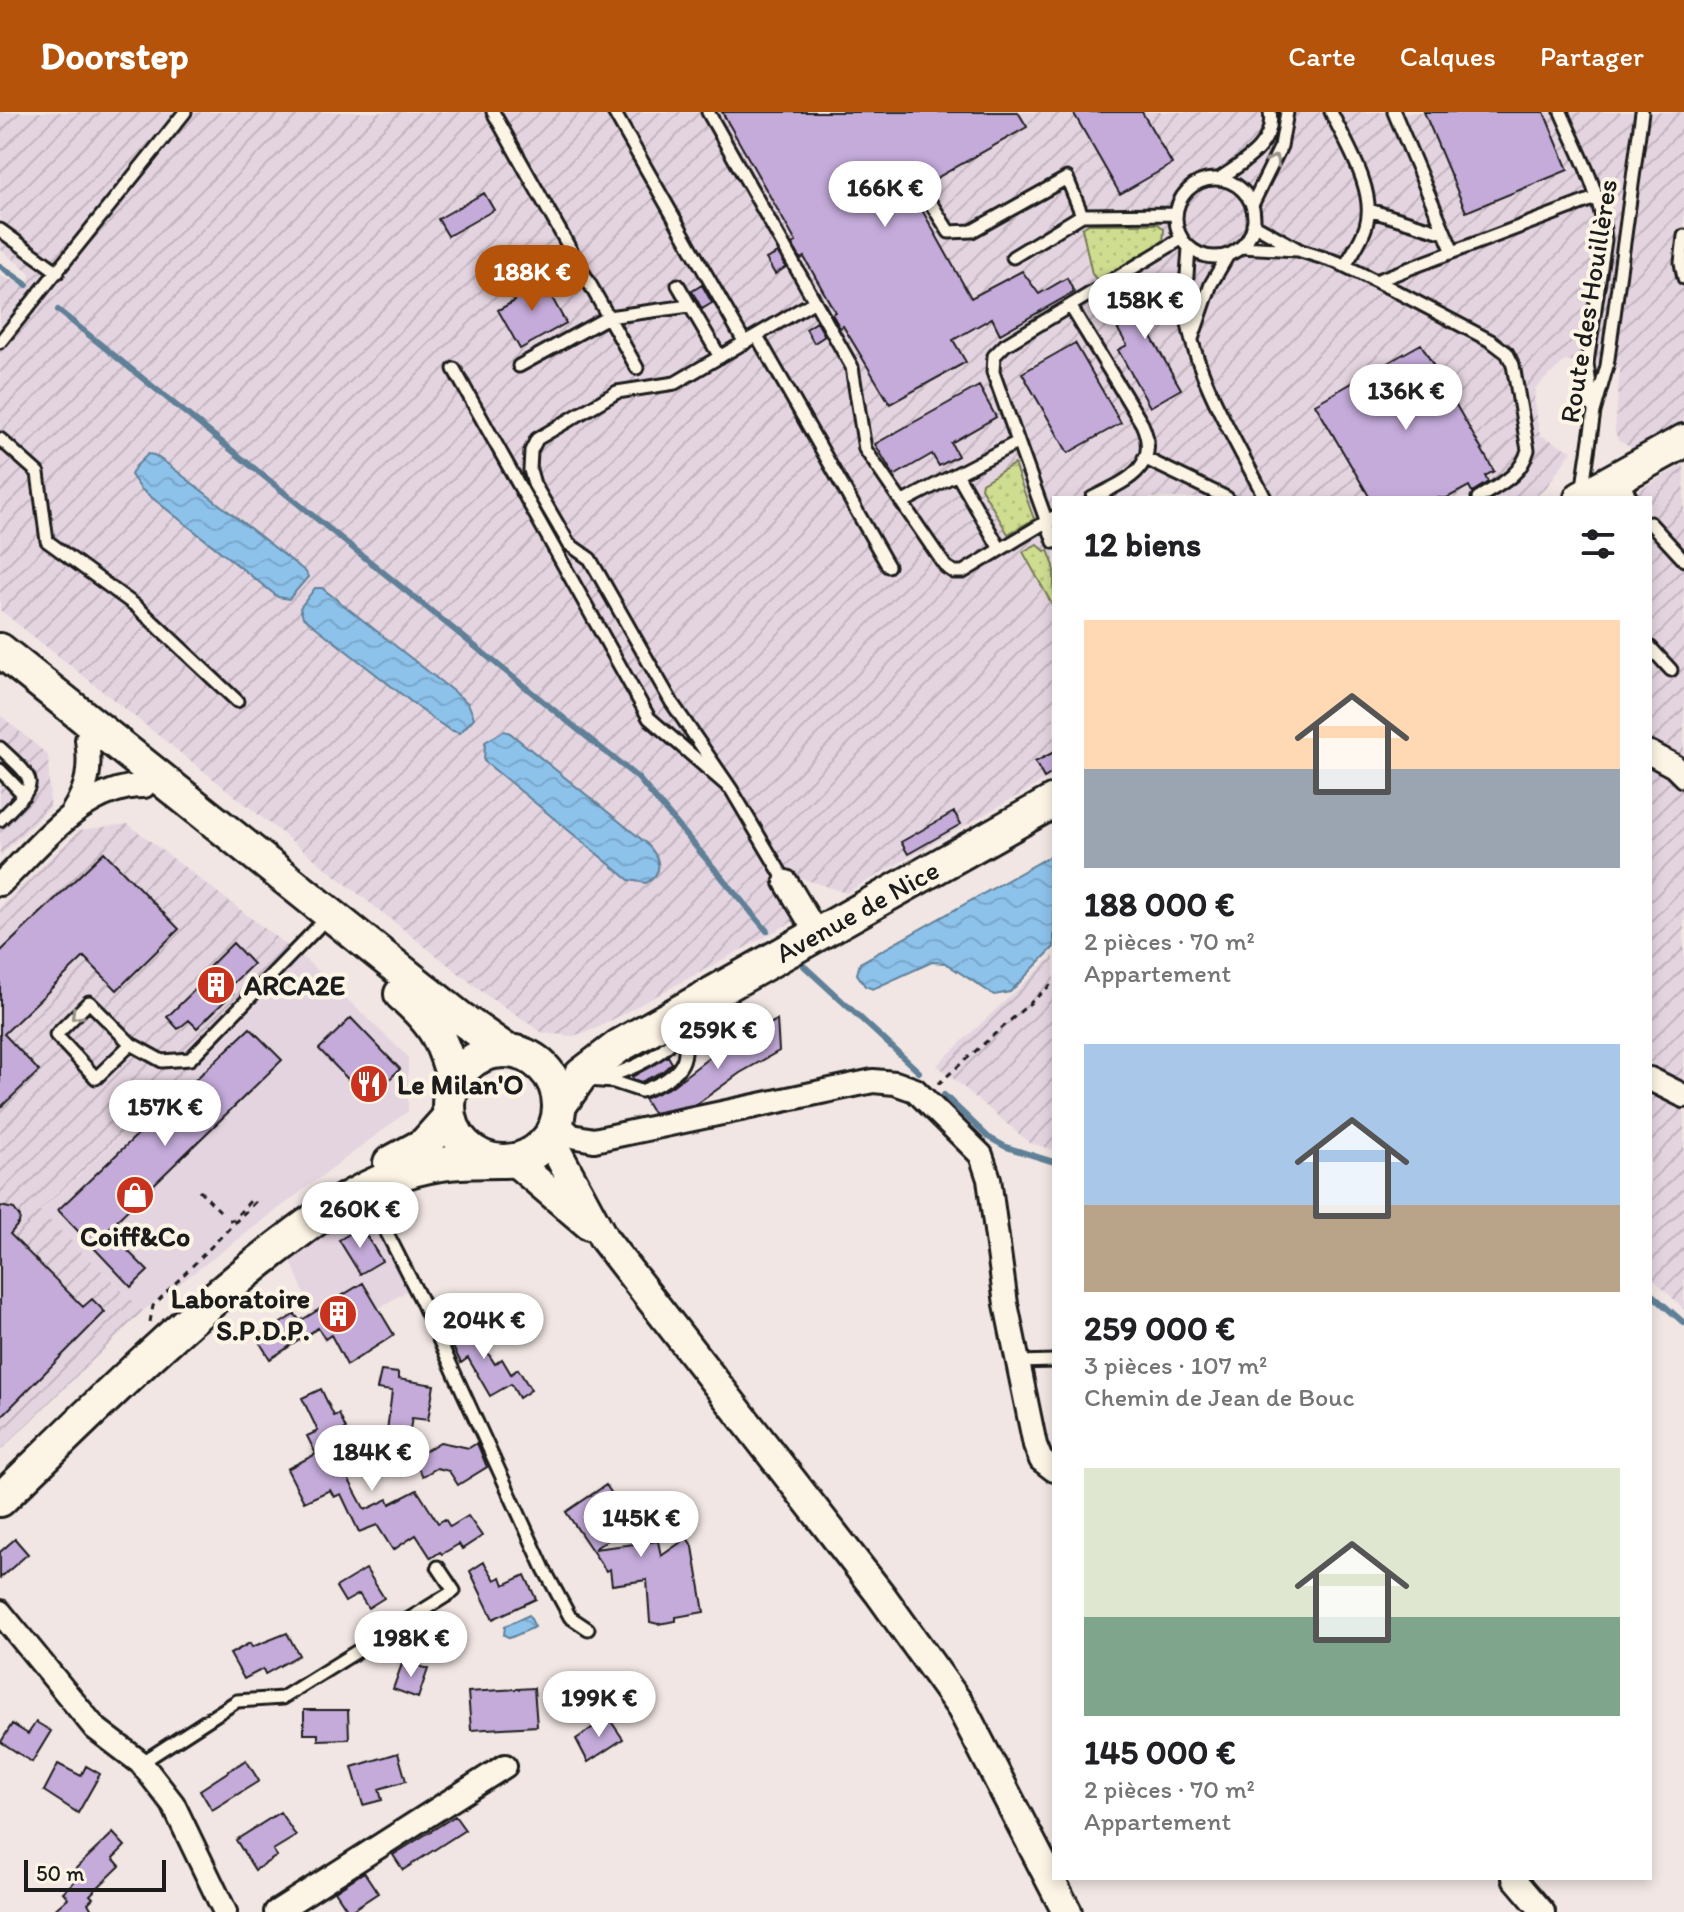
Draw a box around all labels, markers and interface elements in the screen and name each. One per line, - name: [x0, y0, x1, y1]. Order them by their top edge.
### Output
- text: Doorstep: [40, 33, 189, 79]
- text: Carte: [1288, 39, 1356, 73]
- text: Calques: [1400, 39, 1496, 73]
- text: Partager: [1540, 39, 1644, 73]
- one-way arrow: [1264, 154, 1280, 168]
- pin: 166K €: [820, 161, 950, 229]
- text: 166K €: [847, 171, 923, 203]
- street label: Route des Houillères: [1552, 177, 1624, 425]
- pin: 188K €: [467, 245, 597, 313]
- text: 188K €: [493, 255, 571, 287]
- pin: 158K €: [1080, 273, 1210, 341]
- text: 158K €: [1106, 283, 1184, 315]
- pin: 136K €: [1341, 364, 1471, 432]
- text: 136K €: [1367, 374, 1445, 406]
- icon: filters: [1576, 522, 1620, 566]
- text: 12 biens: [1084, 524, 1201, 565]
- icon: home: [1280, 672, 1424, 816]
- street label: Avenue de Nice: [769, 852, 945, 970]
- text: 188 000 €: [1084, 884, 1235, 925]
- text: 2 pièces · 70 m²: [1084, 925, 1255, 957]
- text: Appartement: [1084, 957, 1231, 989]
- building icon: ARCA2E: [195, 964, 237, 1006]
- place label: ARCA2E: [243, 968, 345, 1002]
- pin: 259K €: [653, 1003, 783, 1071]
- one-way arrow: [71, 1006, 85, 1020]
- text: 259K €: [679, 1013, 757, 1045]
- restaurant icon: Le Milan'O: [348, 1063, 390, 1105]
- place label: Le Milan'O: [397, 1067, 523, 1101]
- pin: 157K €: [100, 1080, 230, 1148]
- text: 157K €: [127, 1090, 203, 1122]
- icon: home: [1280, 1096, 1424, 1240]
- shop icon: Coiff&Co: [114, 1174, 156, 1216]
- pin: 260K €: [295, 1182, 425, 1250]
- text: 260K €: [320, 1192, 400, 1224]
- place label: Coiff&Co: [80, 1219, 190, 1253]
- place label: Laboratoire S.P.D.P.: [171, 1281, 310, 1347]
- building icon: Laboratoire S.P.D.P.: [317, 1293, 359, 1335]
- pin: 204K €: [419, 1293, 549, 1361]
- text: 204K €: [443, 1303, 525, 1335]
- text: 259 000 €: [1084, 1308, 1235, 1349]
- text: 3 pièces · 107 m²: [1084, 1349, 1267, 1381]
- text: Chemin de Jean de Bouc: [1084, 1381, 1355, 1413]
- pin: 184K €: [307, 1425, 437, 1493]
- text: 184K €: [332, 1435, 412, 1467]
- pin: 145K €: [576, 1491, 706, 1559]
- text: 145K €: [602, 1501, 680, 1533]
- icon: home: [1280, 1520, 1424, 1664]
- pin: 198K €: [346, 1611, 476, 1679]
- text: 198K €: [372, 1621, 450, 1653]
- pin: 199K €: [534, 1671, 664, 1739]
- text: 199K €: [561, 1681, 637, 1713]
- text: 145 000 €: [1084, 1732, 1236, 1773]
- text: 2 pièces · 70 m²: [1084, 1773, 1255, 1805]
- text: Appartement: [1084, 1805, 1231, 1837]
- scale bar: [24, 1856, 166, 1892]
- text: 50 m: [36, 1860, 85, 1887]

